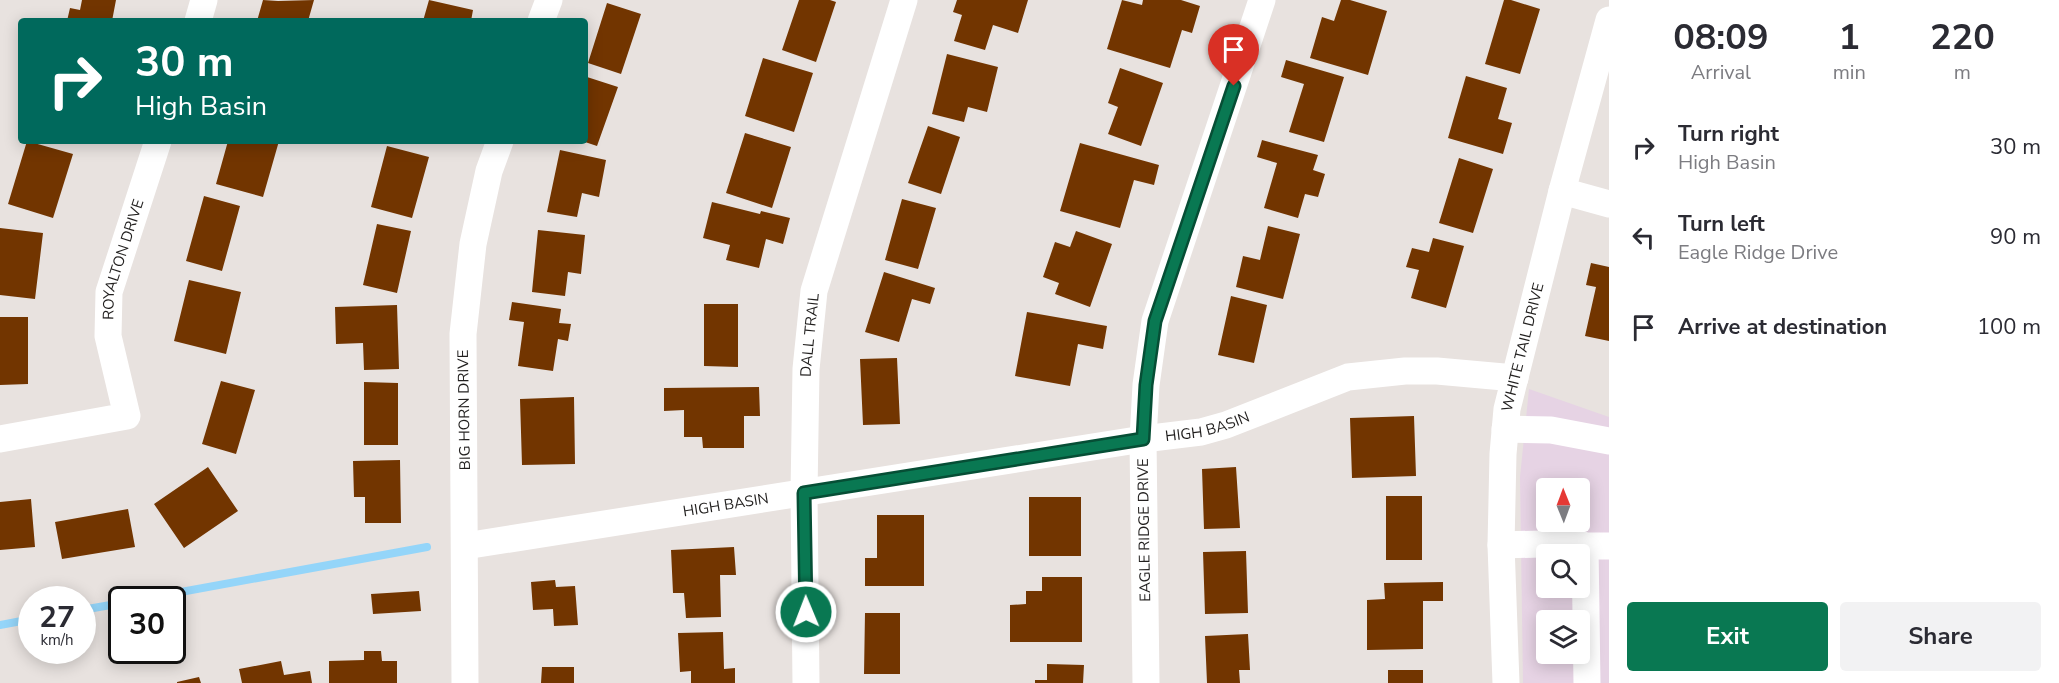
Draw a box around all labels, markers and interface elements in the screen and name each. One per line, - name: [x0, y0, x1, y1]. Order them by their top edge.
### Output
- text: 08:09: [1673, 13, 1769, 62]
- text: 1: [1838, 13, 1860, 62]
- text: 220: [1930, 13, 1995, 62]
- pin: [1208, 24, 1259, 86]
- icon: arrive: [1217, 33, 1250, 66]
- text: 30 m: [135, 34, 234, 91]
- icon: right: [36, 42, 114, 120]
- text: Arrival: [1691, 59, 1751, 86]
- text: min: [1833, 59, 1866, 86]
- text: m: [1954, 59, 1971, 86]
- text: High Basin: [135, 88, 267, 125]
- text: Turn right: [1678, 119, 1779, 149]
- icon: right: [1627, 131, 1660, 164]
- text: 30 m: [1990, 132, 2041, 162]
- text: High Basin: [1678, 149, 1776, 176]
- street label: ROYALTON DRIVE: [98, 196, 149, 320]
- text: Turn left: [1678, 209, 1765, 239]
- icon: left: [1627, 221, 1660, 254]
- text: 90 m: [1990, 222, 2041, 252]
- text: Eagle Ridge Drive: [1678, 239, 1838, 266]
- street label: WHITE TAIL DRIVE: [1497, 281, 1548, 414]
- street label: DALL TRAIL: [796, 292, 824, 377]
- icon: arrive: [1627, 311, 1660, 344]
- text: Arrive at destination: [1678, 312, 1887, 342]
- text: 100 m: [1977, 312, 2041, 342]
- street label: BIG HORN DRIVE: [453, 349, 475, 471]
- street label: HIGH BASIN: [1164, 407, 1252, 446]
- street label: EAGLE RIDGE DRIVE: [1133, 458, 1155, 602]
- north arrow: [1536, 478, 1590, 532]
- map controls: [1536, 478, 1590, 664]
- street label: HIGH BASIN: [681, 488, 770, 521]
- button: search: [1536, 544, 1590, 598]
- position arrow: [774, 580, 838, 644]
- speed limit sign: 30: [108, 586, 186, 664]
- text: 27: [39, 597, 75, 638]
- button: Exit: [1627, 602, 1828, 671]
- button: Share: [1840, 602, 2041, 671]
- button: layers: [1536, 610, 1590, 664]
- text: km/h: [40, 630, 74, 650]

